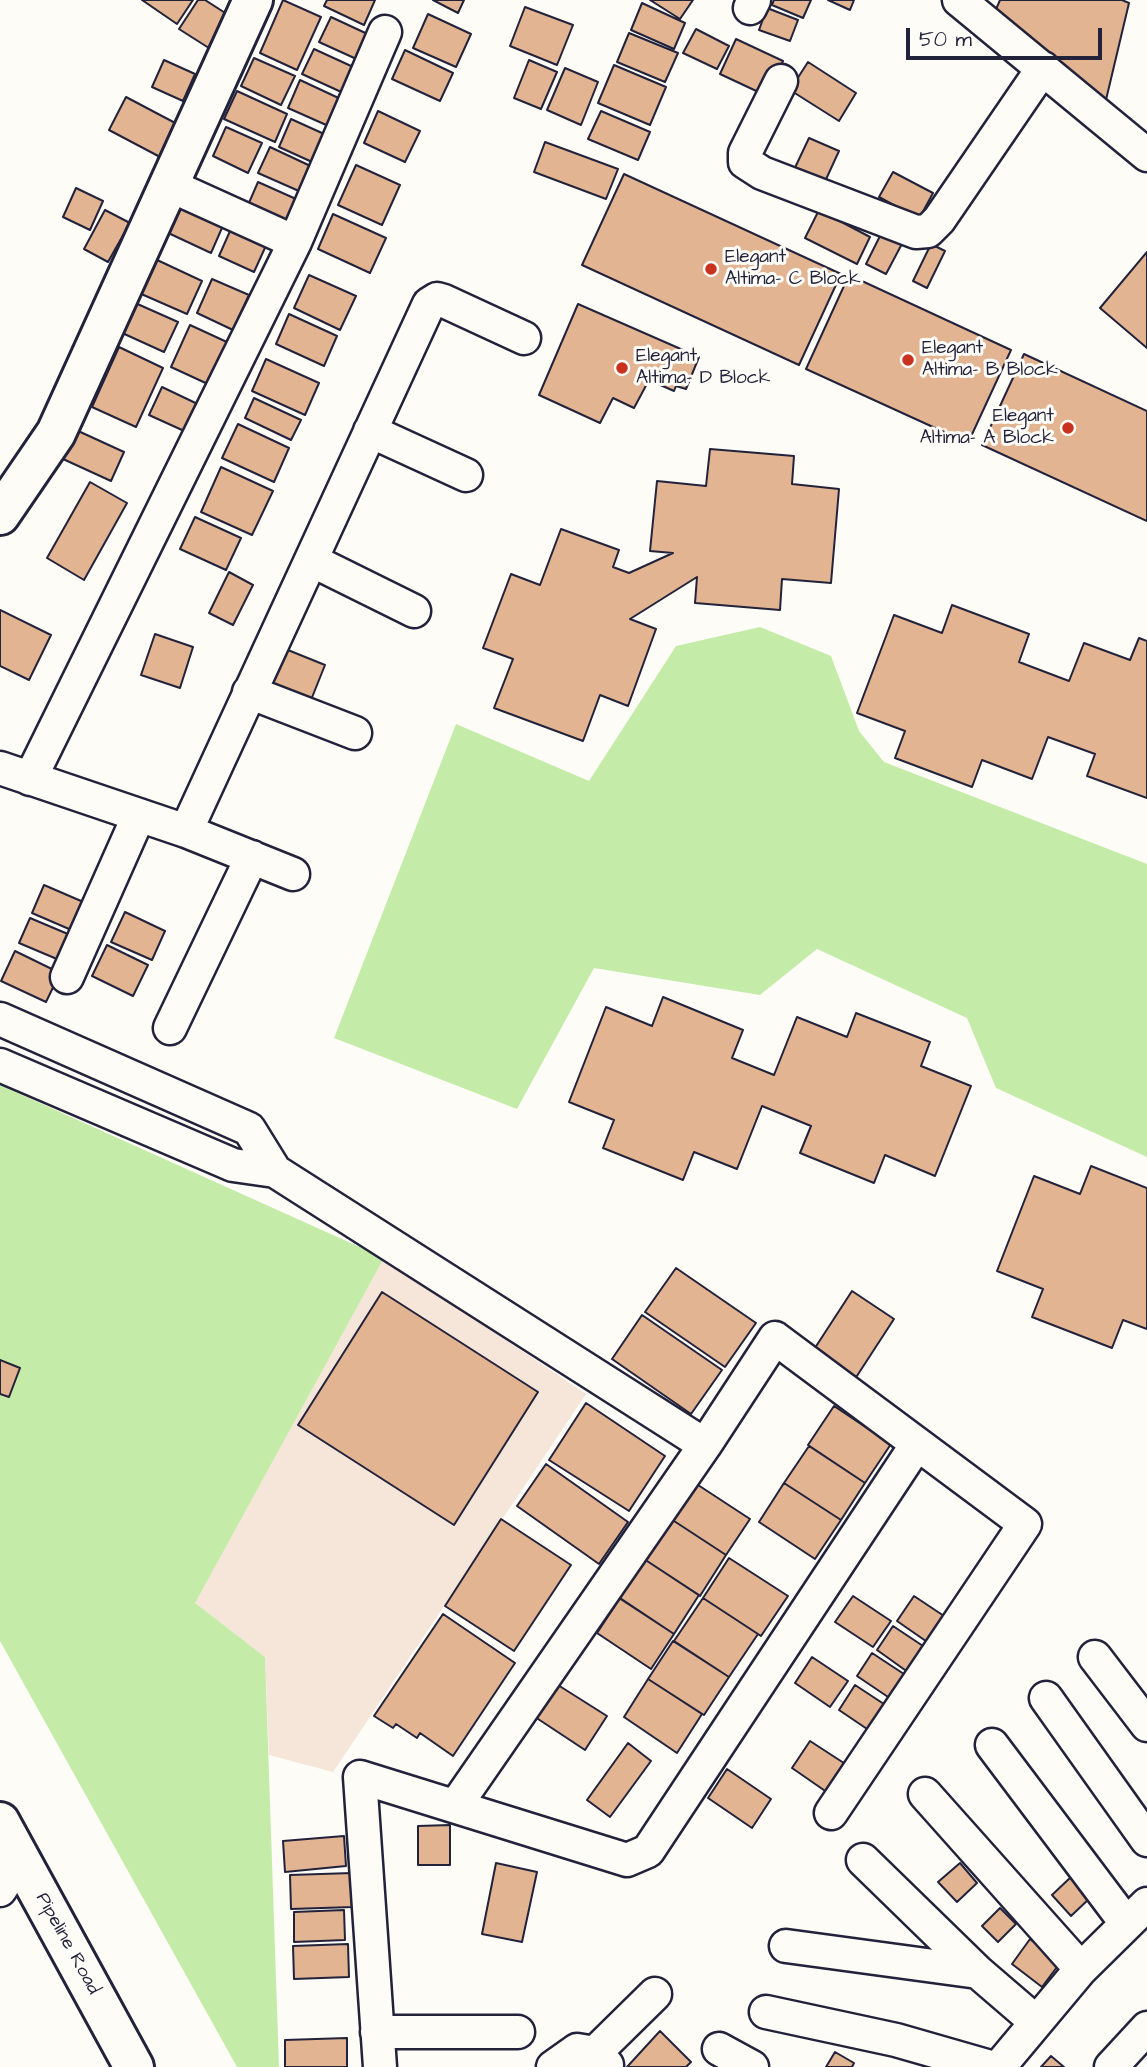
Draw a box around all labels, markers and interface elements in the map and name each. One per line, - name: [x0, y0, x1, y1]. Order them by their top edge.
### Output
- scale bar: [909, 14, 1105, 58]
- text: 50 m: [919, 25, 972, 54]
- place label: Elegant Altima- C Block: [725, 247, 861, 291]
- marker: Elegant Altima- C Block: [703, 261, 719, 277]
- place label: Elegant Altima- B Block: [922, 338, 1058, 382]
- place label: Elegant Altima- D Block: [636, 346, 770, 390]
- marker: Elegant Altima- B Block: [900, 352, 916, 368]
- marker: Elegant Altima- D Block: [614, 360, 630, 376]
- place label: Elegant Altima- A Block: [920, 406, 1054, 450]
- marker: Elegant Altima- A Block: [1060, 420, 1076, 436]
- street label: Pipeline Road: [30, 1889, 104, 1999]

